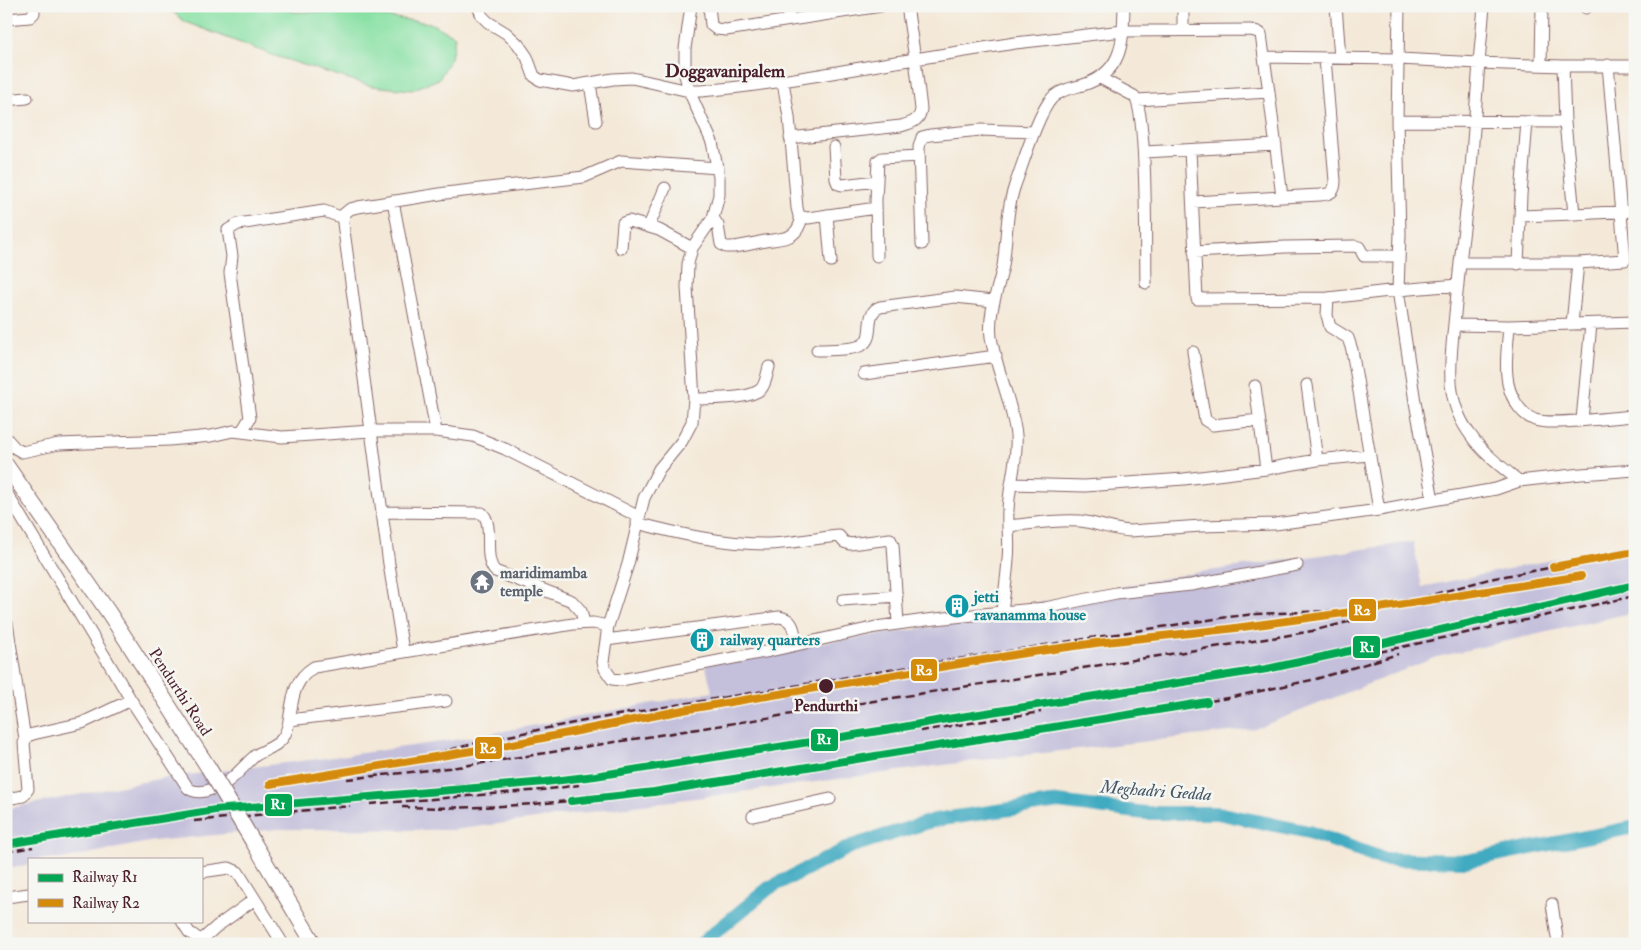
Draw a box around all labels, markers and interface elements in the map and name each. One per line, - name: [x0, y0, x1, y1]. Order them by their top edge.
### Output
- district label: Doggavanipalem: [665, 60, 786, 83]
- place label: maridimamba temple: [500, 563, 587, 602]
- temple icon: maridimamba temple: [469, 569, 495, 595]
- place label: jetti ravanamma house: [971, 587, 1086, 625]
- building icon: jetti ravanamma house: [944, 593, 970, 619]
- line badge: R2: [1348, 598, 1377, 622]
- text: R2: [1353, 602, 1371, 619]
- building icon: railway quarters: [689, 627, 715, 653]
- place label: railway quarters: [719, 630, 820, 651]
- line badge: R1: [1352, 635, 1381, 659]
- text: R1: [1359, 639, 1375, 656]
- street label: Pendurthi Road: [144, 644, 216, 740]
- line badge: R2: [910, 658, 938, 682]
- text: R2: [915, 662, 933, 679]
- marker: Pendurthi: [817, 677, 835, 695]
- place label: Pendurthi: [794, 696, 859, 716]
- line badge: R1: [810, 728, 839, 752]
- text: R1: [816, 731, 832, 748]
- line badge: R2: [474, 736, 503, 760]
- text: R2: [479, 740, 497, 757]
- water label: Meghadri Gedda: [1099, 776, 1212, 806]
- line badge: R1: [264, 793, 293, 817]
- text: R1: [270, 796, 286, 813]
- legend: [28, 858, 202, 922]
- text: Railway R1: [72, 868, 138, 887]
- text: Railway R2: [72, 894, 140, 913]

